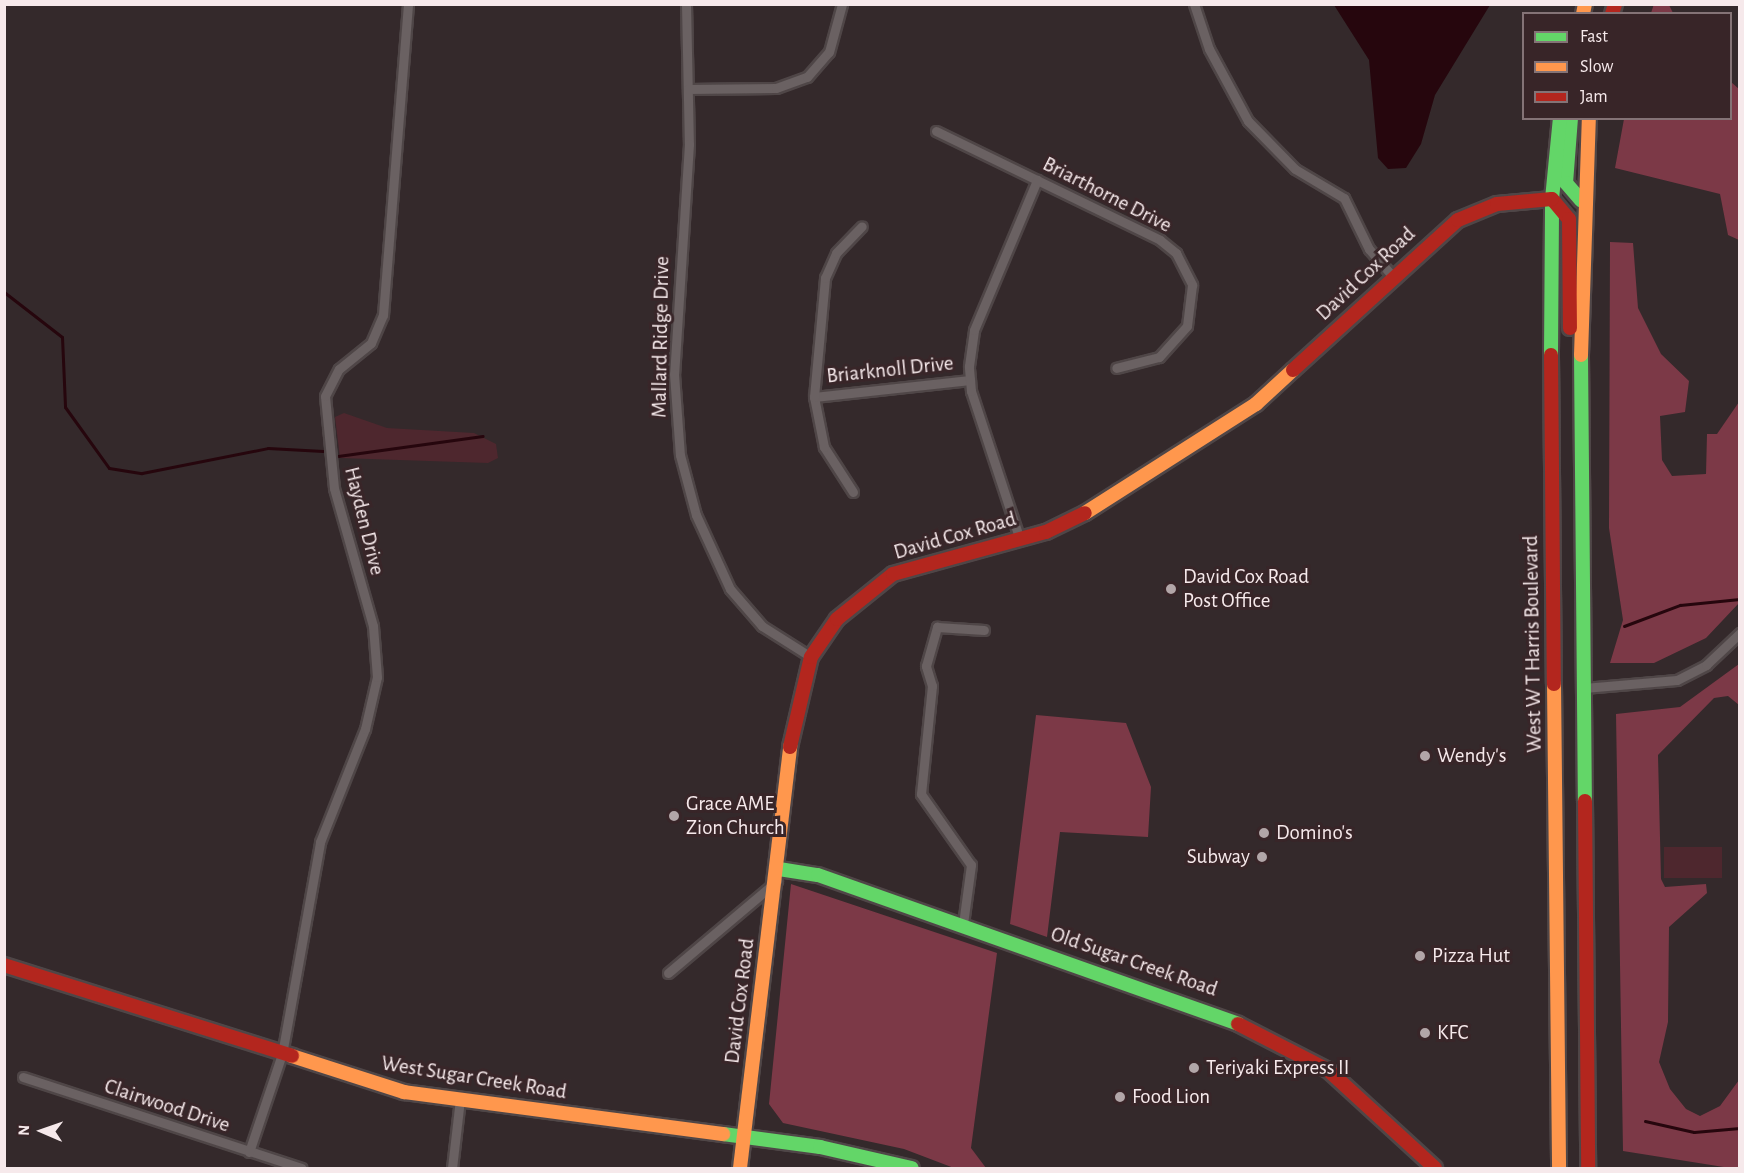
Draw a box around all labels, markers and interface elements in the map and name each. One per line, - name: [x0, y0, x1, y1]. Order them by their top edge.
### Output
- legend: [1522, 12, 1732, 120]
- text: Fast: [1580, 28, 1608, 46]
- text: Slow: [1580, 58, 1613, 76]
- text: Jam: [1580, 88, 1608, 106]
- street label: Briarthorne Drive: [1038, 152, 1176, 238]
- street label: David Cox Road: [1311, 222, 1421, 326]
- street label: Mallard Ridge Drive: [647, 256, 675, 418]
- street label: Briarknoll Drive: [825, 351, 955, 389]
- street label: Hayden Drive: [338, 464, 390, 578]
- street label: David Cox Road: [891, 507, 1019, 565]
- street label: West W T Harris Boulevard: [1519, 535, 1547, 753]
- place label: David Cox Road Post Office: [1183, 564, 1309, 614]
- marker: David Cox Road Post Office: [1164, 582, 1178, 596]
- place label: Wendy's: [1437, 743, 1506, 769]
- marker: Wendy's: [1418, 749, 1432, 763]
- place label: Grace AME Zion Church: [686, 791, 785, 841]
- marker: Grace AME Zion Church: [667, 809, 681, 823]
- place label: Domino's: [1276, 820, 1353, 846]
- marker: Domino's: [1257, 826, 1271, 840]
- place label: Subway: [1187, 844, 1250, 870]
- marker: Subway: [1255, 850, 1269, 864]
- street label: Old Sugar Creek Road: [1047, 922, 1221, 1002]
- street label: David Cox Road: [720, 937, 760, 1065]
- place label: Pizza Hut: [1432, 943, 1510, 969]
- marker: Pizza Hut: [1413, 949, 1427, 963]
- place label: KFC: [1437, 1020, 1468, 1046]
- marker: KFC: [1418, 1026, 1432, 1040]
- street label: West Sugar Creek Road: [380, 1051, 568, 1105]
- place label: Teriyaki Express II: [1206, 1055, 1349, 1081]
- marker: Teriyaki Express II: [1187, 1061, 1201, 1075]
- street label: Clairwood Drive: [101, 1074, 233, 1138]
- place label: Food Lion: [1132, 1084, 1210, 1110]
- marker: Food Lion: [1113, 1090, 1127, 1104]
- north arrow: [12, 1101, 72, 1161]
- text: N: [16, 1125, 32, 1136]

